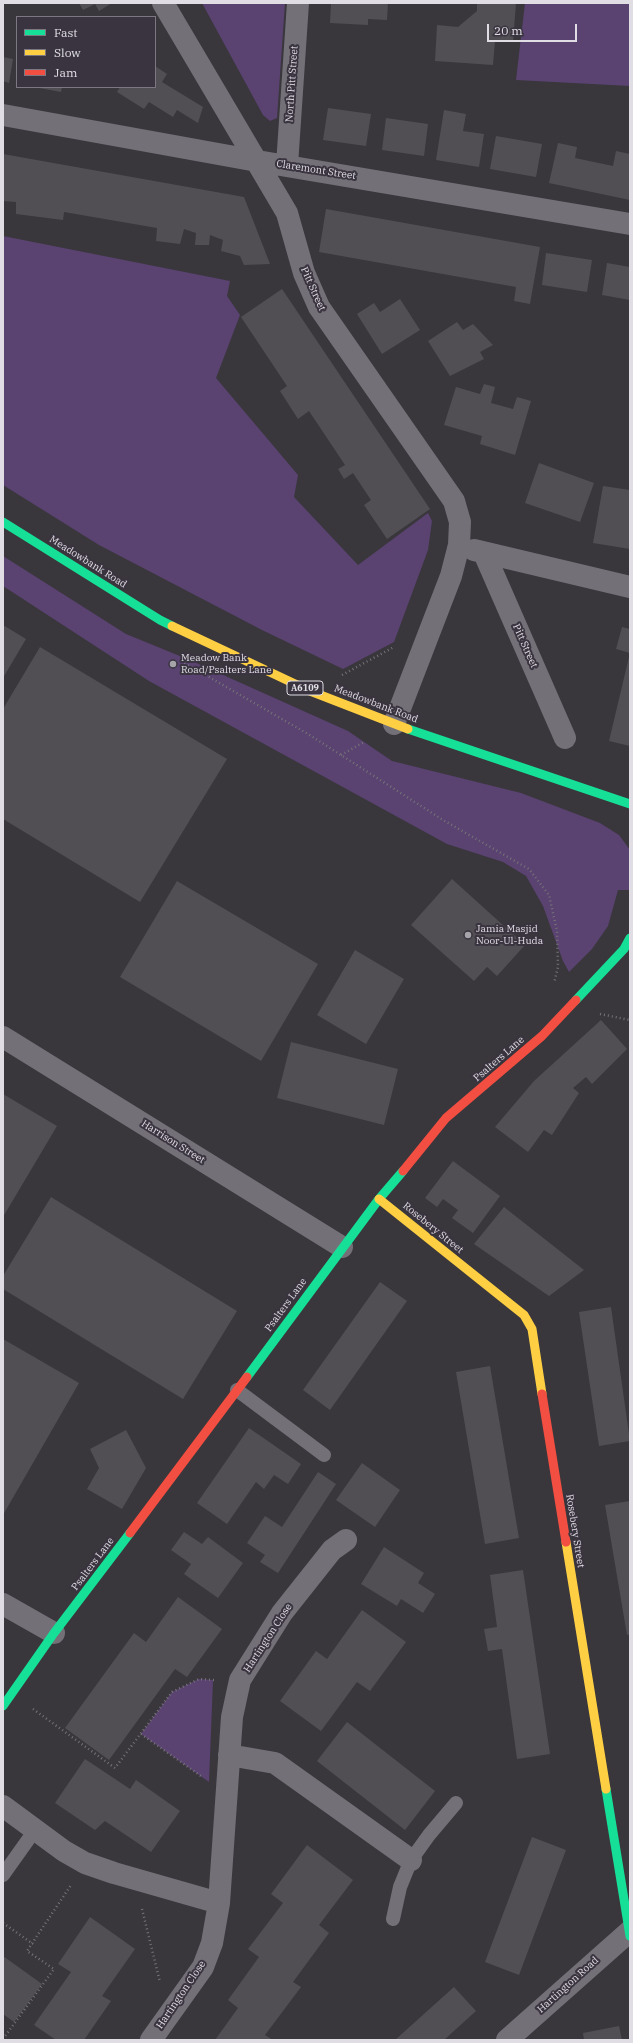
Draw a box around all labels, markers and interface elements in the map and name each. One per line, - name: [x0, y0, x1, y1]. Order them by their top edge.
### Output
- legend: [16, 16, 156, 88]
- scale bar: [489, 16, 579, 42]
- text: 20 m: [494, 23, 523, 38]
- text: Fast: [54, 25, 78, 40]
- text: Slow: [54, 45, 81, 60]
- street label: North Pitt Street: [283, 45, 301, 123]
- text: Jam: [54, 65, 77, 80]
- street label: Claremont Street: [275, 158, 357, 182]
- street label: Pitt Street: [298, 265, 328, 313]
- street label: Meadowbank Road: [47, 533, 129, 591]
- street label: Pitt Street: [510, 622, 540, 670]
- place label: Meadow Bank Road/Psalters Lane: [181, 652, 272, 676]
- marker: Meadow Bank Road/Psalters Lane: [168, 659, 178, 669]
- road number: A6109: [287, 681, 323, 695]
- street label: Meadowbank Road: [332, 682, 420, 726]
- place label: Jamia Masjid Noor-Ul-Huda: [476, 923, 543, 946]
- marker: Jamia Masjid Noor-Ul-Huda: [463, 930, 473, 940]
- street label: Psalters Lane: [471, 1034, 527, 1084]
- street label: Harrison Street: [139, 1118, 207, 1166]
- street label: Rosebery Street: [400, 1200, 466, 1256]
- street label: Psalters Lane: [263, 1276, 309, 1334]
- street label: Rosebery Street: [563, 1493, 587, 1569]
- street label: Psalters Lane: [69, 1535, 117, 1593]
- street label: Hartington Close: [241, 1601, 295, 1675]
- street label: Hartington Road: [535, 1954, 601, 2016]
- street label: Hartington Close: [154, 1959, 208, 2031]

